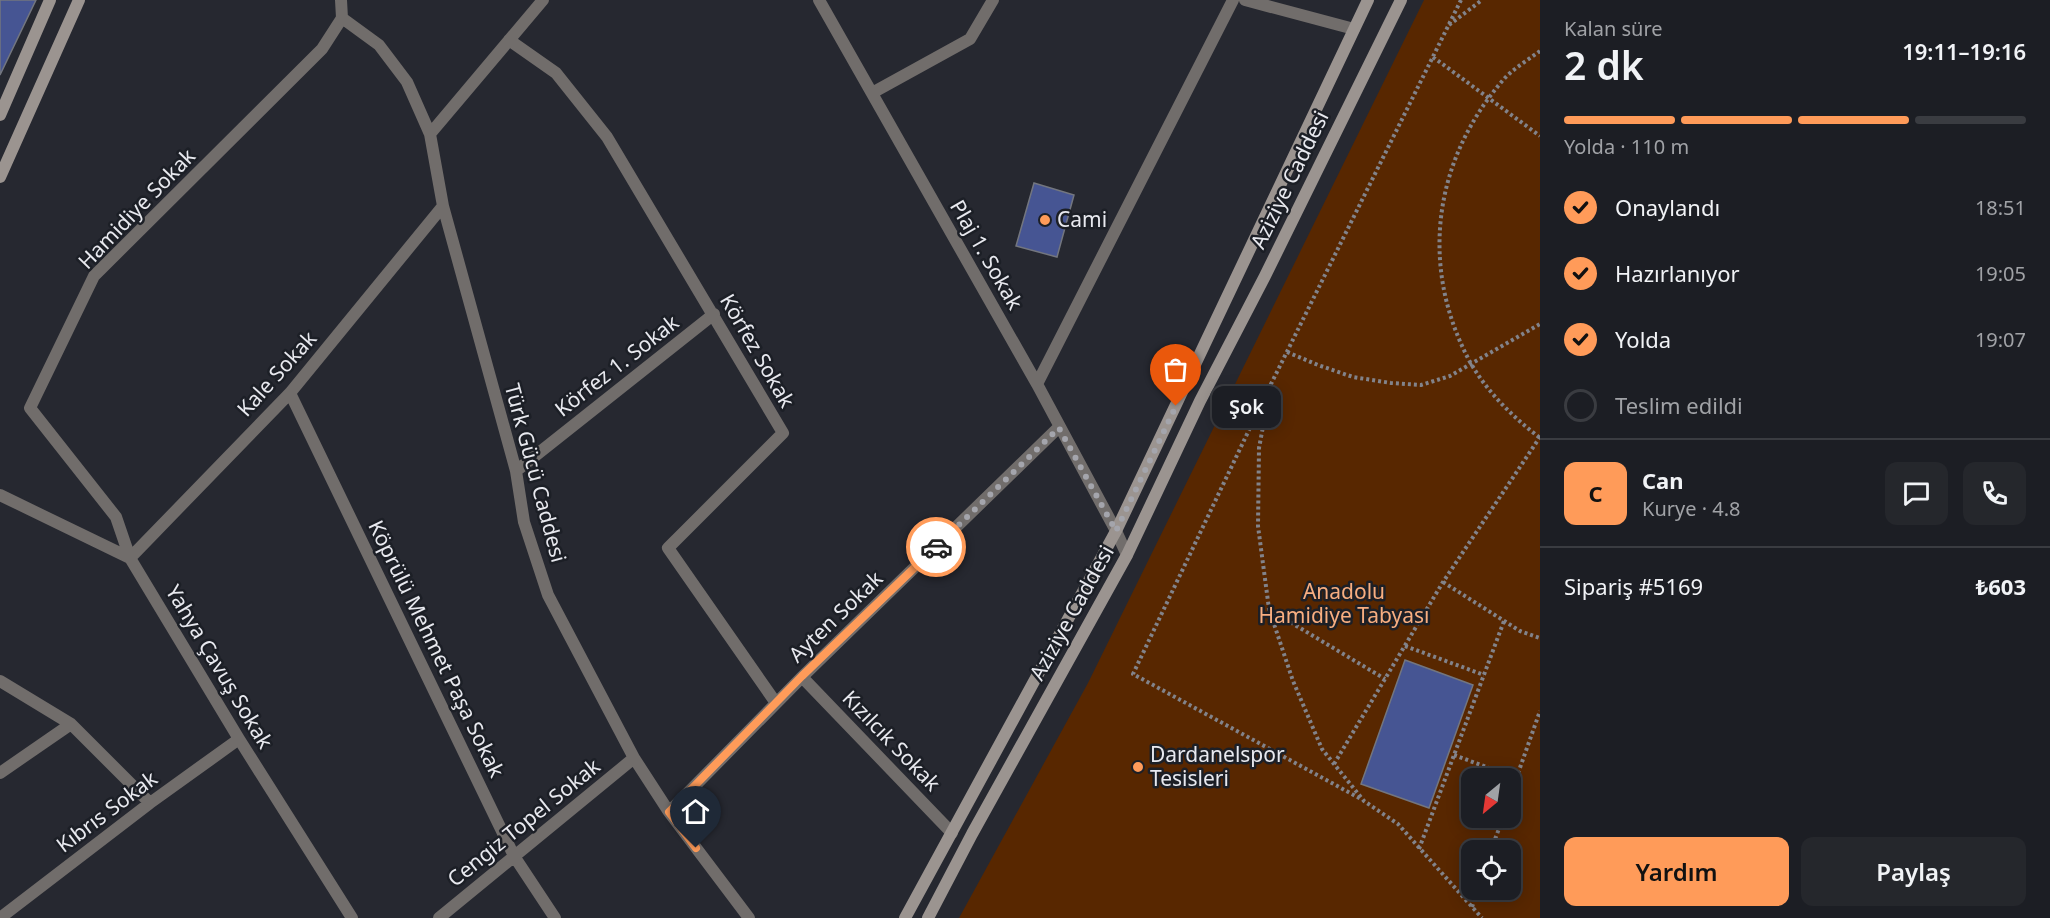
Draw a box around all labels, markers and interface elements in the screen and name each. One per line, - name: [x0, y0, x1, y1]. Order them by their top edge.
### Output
- text: Kalan süre: [1564, 15, 1663, 42]
- text: 19:11–19:16: [1902, 36, 2026, 66]
- text: 2 dk: [1564, 38, 1644, 91]
- street label: Aziziye Caddesi: [1244, 106, 1335, 253]
- text: Yolda · 110 m: [1564, 133, 1689, 160]
- street label: Hamidiye Sokak: [72, 141, 201, 275]
- icon: check: [1564, 191, 1597, 224]
- text: Onaylandı: [1615, 192, 1720, 222]
- text: 18:51: [1975, 194, 2026, 221]
- street label: Plaj 1. Sokak: [944, 195, 1030, 315]
- place label: Cami: [1057, 205, 1107, 233]
- marker: Cami: [1038, 213, 1052, 227]
- icon: check: [1564, 257, 1597, 290]
- text: Hazırlanıyor: [1615, 258, 1740, 288]
- text: 19:05: [1975, 260, 2026, 287]
- street label: Körfez Sokak: [714, 289, 802, 413]
- street label: Körfez 1. Sokak: [549, 307, 685, 422]
- icon: check: [1564, 323, 1597, 356]
- street label: Kale Sokak: [230, 324, 323, 422]
- text: Yolda: [1615, 324, 1671, 354]
- text: 19:07: [1975, 326, 2026, 353]
- pin: [1150, 344, 1201, 406]
- icon: bag: [1159, 353, 1192, 386]
- street label: Türk Gücü Caddesi: [499, 380, 573, 565]
- callout: Şok: [1212, 385, 1281, 427]
- text: Teslim edildi: [1615, 390, 1743, 420]
- text: Şok: [1229, 393, 1264, 420]
- button: chat: [1885, 462, 1948, 525]
- button: phone: [1963, 462, 2026, 525]
- text: Can: [1642, 465, 1684, 495]
- text: C: [1588, 478, 1603, 508]
- text: Kurye · 4.8: [1642, 495, 1740, 522]
- street label: Köprülü Mehmet Paşa Sokak: [362, 515, 512, 782]
- courier: [906, 517, 966, 577]
- icon: car: [920, 531, 953, 564]
- street label: Aziziye Caddesi: [1022, 540, 1120, 685]
- street label: Ayten Sokak: [782, 564, 889, 668]
- text: Sipariş #5169: [1564, 571, 1703, 601]
- text: ₺603: [1976, 571, 2026, 601]
- park label: Anadolu Hamidiye Tabyası: [1259, 577, 1429, 629]
- street label: Yahya Çavuş Sokak: [160, 579, 280, 754]
- street label: Kızılcık Sokak: [837, 684, 947, 797]
- place label: Dardanelspor Tesisleri: [1150, 740, 1285, 792]
- street label: Cengiz Topel Sokak: [441, 751, 606, 892]
- marker: Dardanelspor Tesisleri: [1131, 760, 1145, 774]
- street label: Kıbrıs Sokak: [50, 764, 163, 858]
- north arrow: [1461, 768, 1521, 828]
- map controls: [1461, 768, 1521, 900]
- pin: [670, 786, 721, 848]
- icon: home: [679, 795, 712, 828]
- button: Yardım: [1564, 837, 1789, 906]
- button: Paylaş: [1801, 837, 2026, 906]
- button: locate: [1461, 840, 1521, 900]

